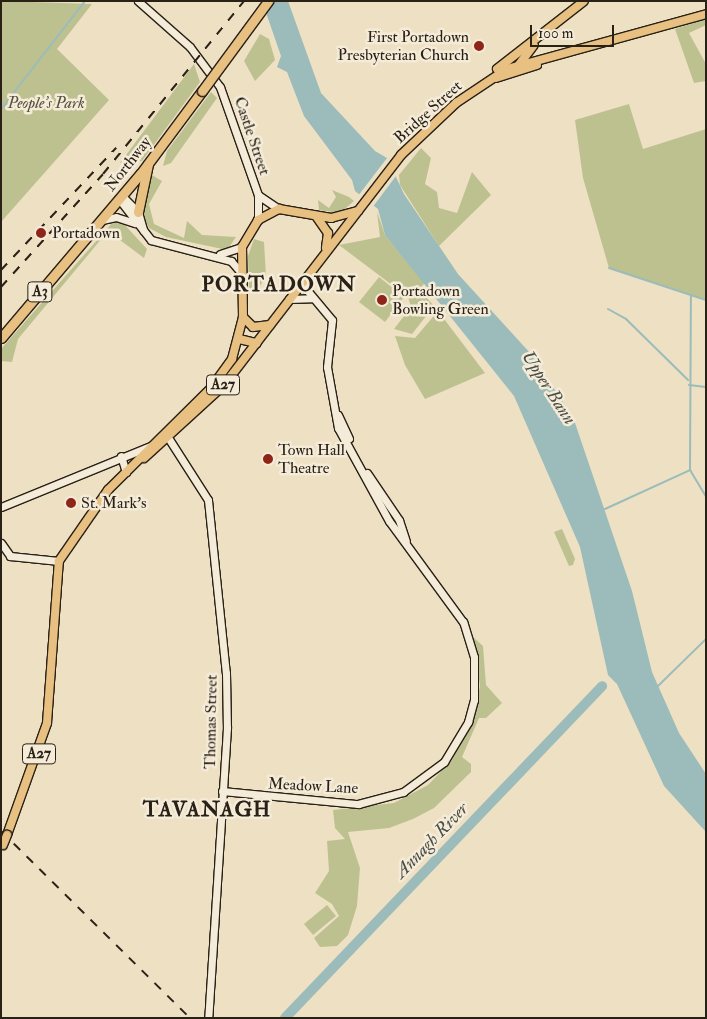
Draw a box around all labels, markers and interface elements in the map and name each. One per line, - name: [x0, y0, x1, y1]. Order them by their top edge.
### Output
- scale bar: [532, 15, 616, 47]
- text: 100 m: [538, 24, 573, 43]
- place label: First Portadown Presbyterian Church: [338, 27, 469, 65]
- marker: First Portadown Presbyterian Church: [473, 40, 485, 52]
- street label: Bridge Street: [390, 76, 466, 148]
- park label: People's Park: [7, 93, 85, 113]
- street label: Castle Street: [230, 94, 274, 178]
- street label: Northway: [101, 133, 155, 195]
- place label: Portadown: [52, 223, 120, 243]
- marker: Portadown: [34, 226, 48, 240]
- district label: PORTADOWN: [200, 272, 358, 298]
- road number: A3: [26, 280, 54, 304]
- place label: Portadown Bowling Green: [392, 281, 489, 319]
- marker: Portadown Bowling Green: [376, 294, 388, 306]
- water label: Upper Bann: [516, 347, 580, 429]
- road number: A27: [206, 372, 240, 398]
- place label: Town Hall Theatre: [278, 440, 345, 478]
- marker: Town Hall Theatre: [262, 453, 274, 465]
- place label: St. Mark's: [81, 493, 146, 513]
- marker: St. Mark's: [65, 497, 77, 509]
- street label: Thomas Street: [201, 675, 221, 769]
- road number: A27: [22, 742, 56, 766]
- street label: Meadow Lane: [267, 774, 359, 798]
- district label: TAVANAGH: [142, 797, 272, 823]
- water label: Annagh River: [391, 799, 473, 883]

